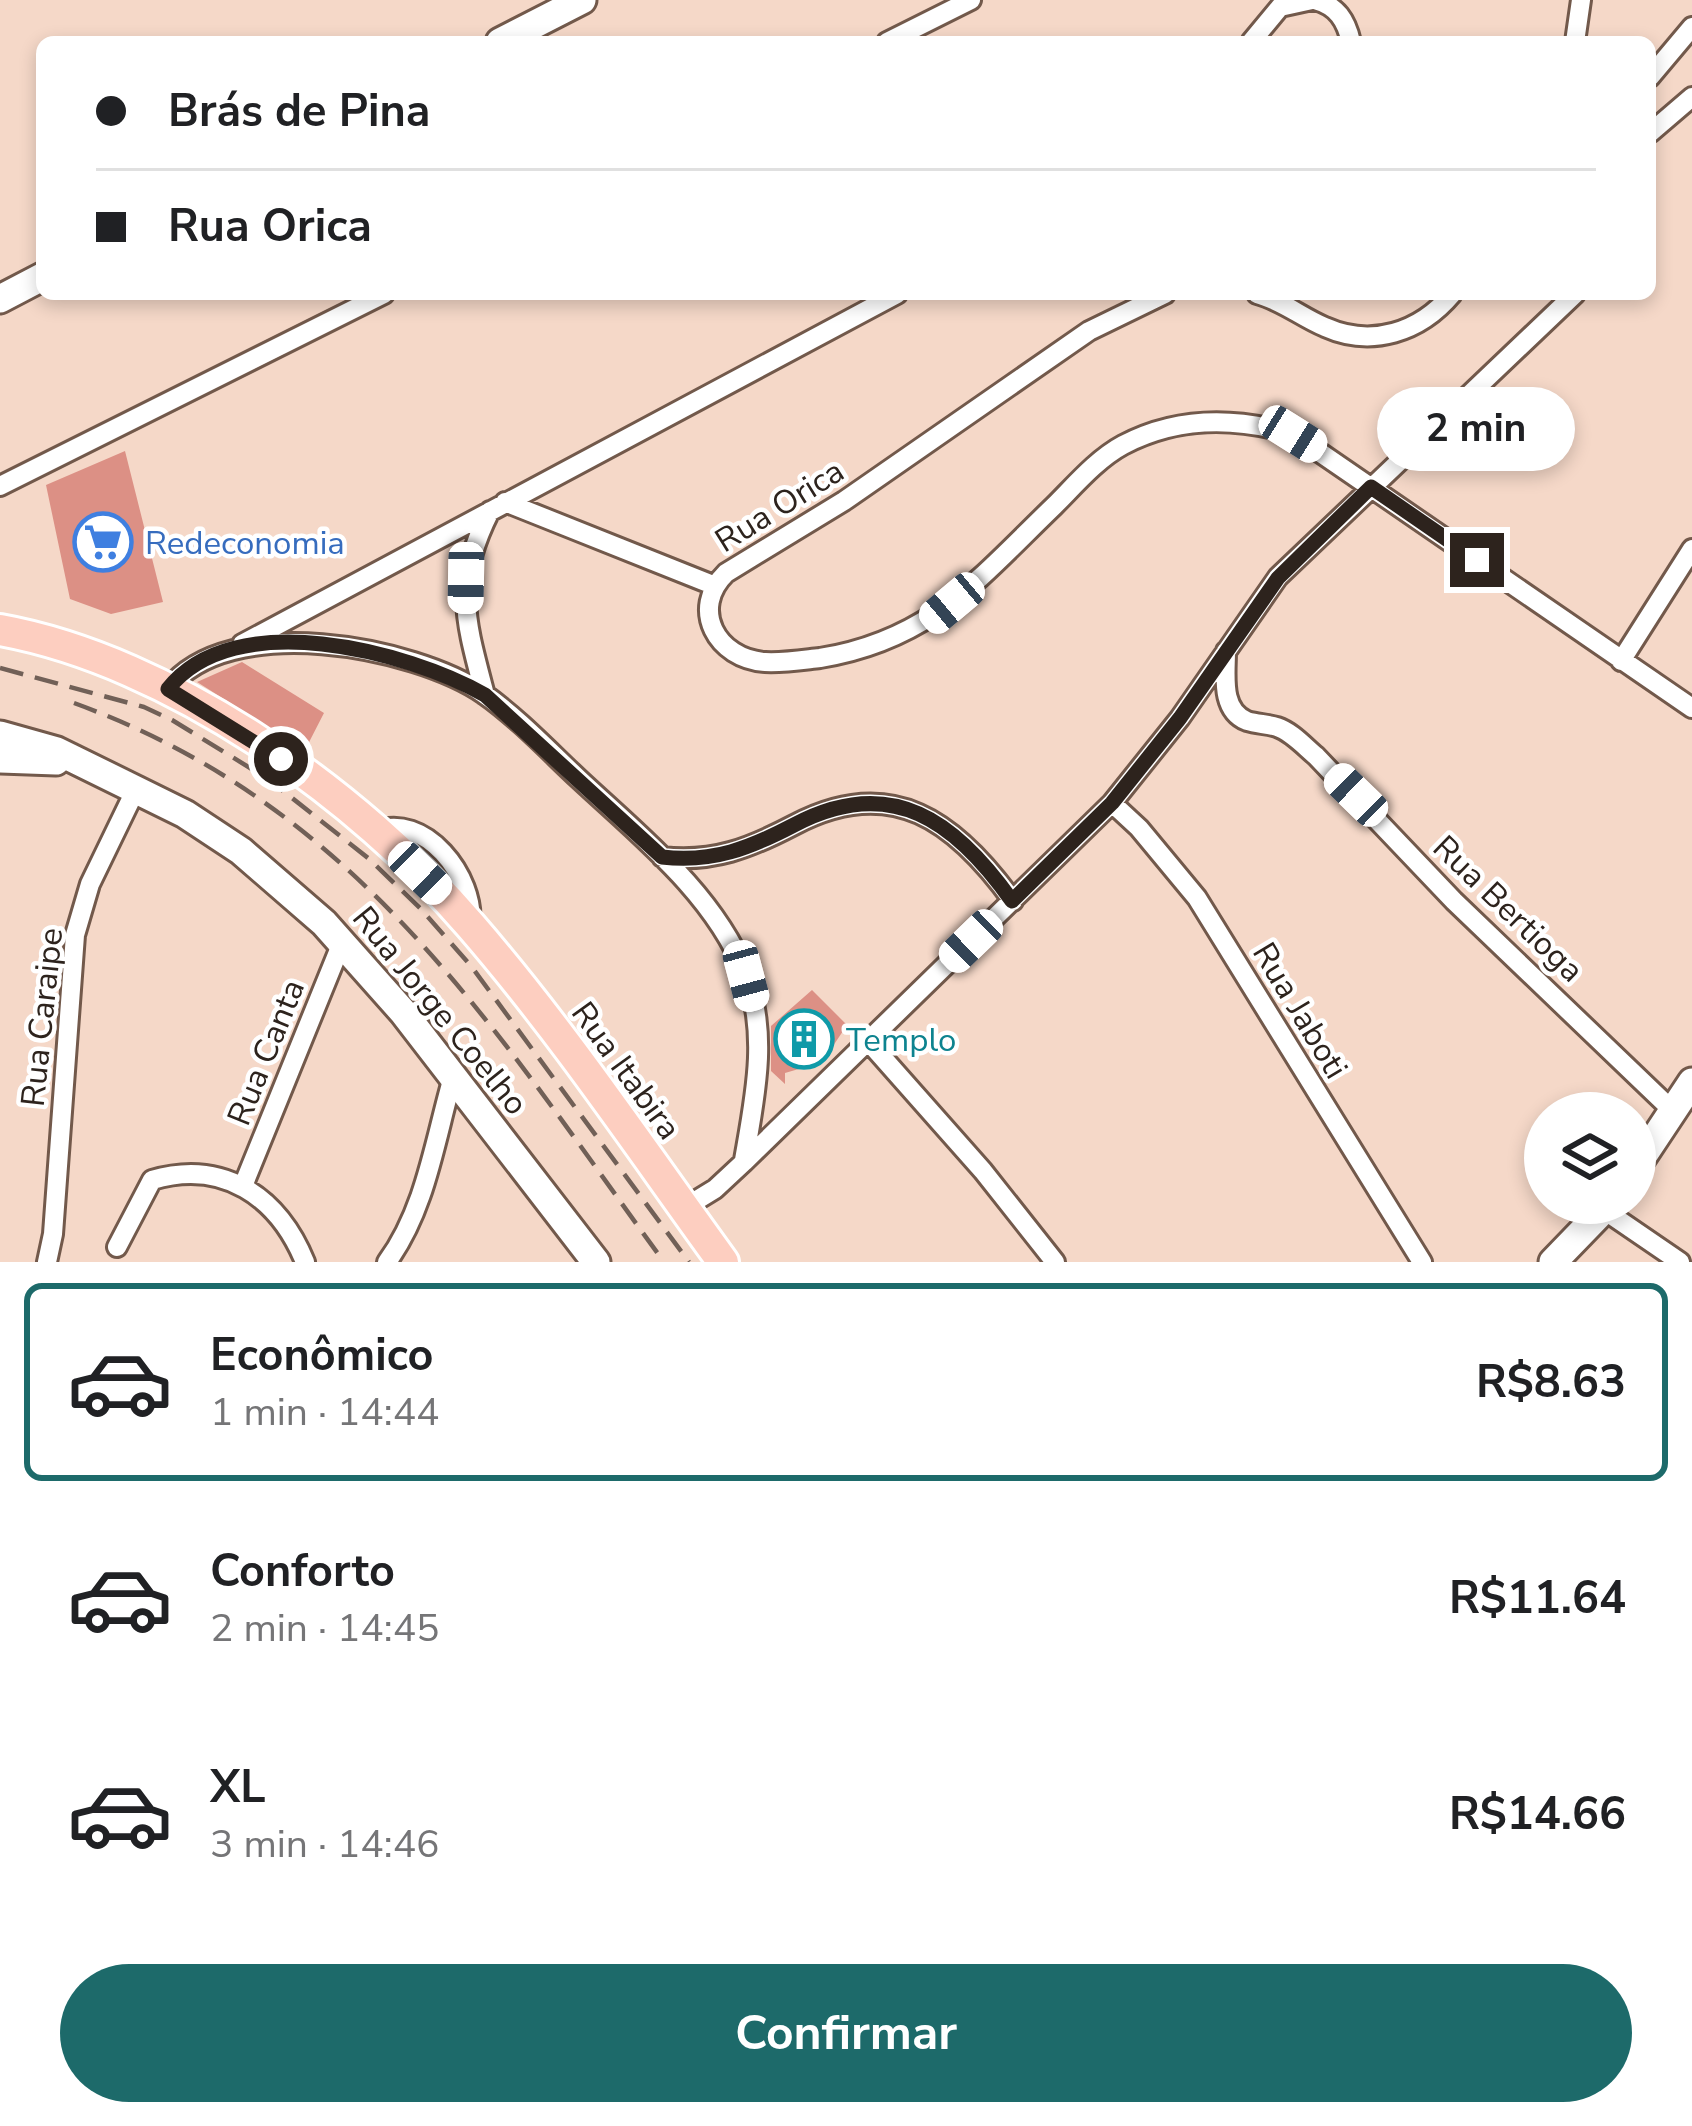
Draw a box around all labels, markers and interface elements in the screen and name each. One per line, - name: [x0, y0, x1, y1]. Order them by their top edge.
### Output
- text: Brás de Pina: [168, 81, 430, 142]
- text: Rua Orica: [168, 196, 372, 257]
- callout: 2 min: [1378, 386, 1576, 470]
- car: [1253, 400, 1333, 468]
- text: 2 min: [1426, 402, 1526, 455]
- street label: Rua Orica: [707, 449, 853, 564]
- supermarket icon: Redeconomia: [72, 511, 134, 573]
- place label: Redeconomia: [145, 521, 345, 566]
- route end: [1450, 533, 1504, 587]
- car: [447, 542, 485, 614]
- car: [913, 566, 991, 640]
- route start: [254, 732, 308, 786]
- car: [1318, 757, 1394, 833]
- street label: Rua Bertioga: [1423, 826, 1593, 992]
- car: [382, 835, 458, 911]
- street label: Rua Jorge Coelho: [342, 897, 538, 1125]
- car: [933, 903, 1009, 979]
- street label: Rua Caraipe: [11, 926, 74, 1109]
- street label: Rua Jaboti: [1241, 934, 1358, 1087]
- car: [719, 937, 773, 1015]
- street label: Rua Canta: [217, 973, 316, 1132]
- street label: Rua Itabira: [561, 993, 691, 1149]
- building icon: Templo: [773, 1008, 835, 1070]
- place label: Templo: [846, 1018, 956, 1063]
- map controls: [1524, 1092, 1656, 1224]
- button: layers: [1524, 1092, 1656, 1224]
- text: Econômico: [210, 1325, 433, 1386]
- icon: car: [66, 1328, 174, 1436]
- text: R$8.63: [1476, 1352, 1626, 1413]
- text: 1 min · 14:44: [210, 1386, 439, 1439]
- text: Conforto: [210, 1541, 395, 1602]
- icon: car: [66, 1544, 174, 1652]
- text: R$11.64: [1449, 1568, 1626, 1629]
- text: 2 min · 14:45: [210, 1602, 439, 1655]
- text: XL: [210, 1757, 266, 1818]
- icon: car: [66, 1760, 174, 1868]
- text: R$14.66: [1449, 1784, 1626, 1845]
- text: 3 min · 14:46: [210, 1818, 439, 1871]
- button: Confirmar: [60, 1964, 1632, 2102]

